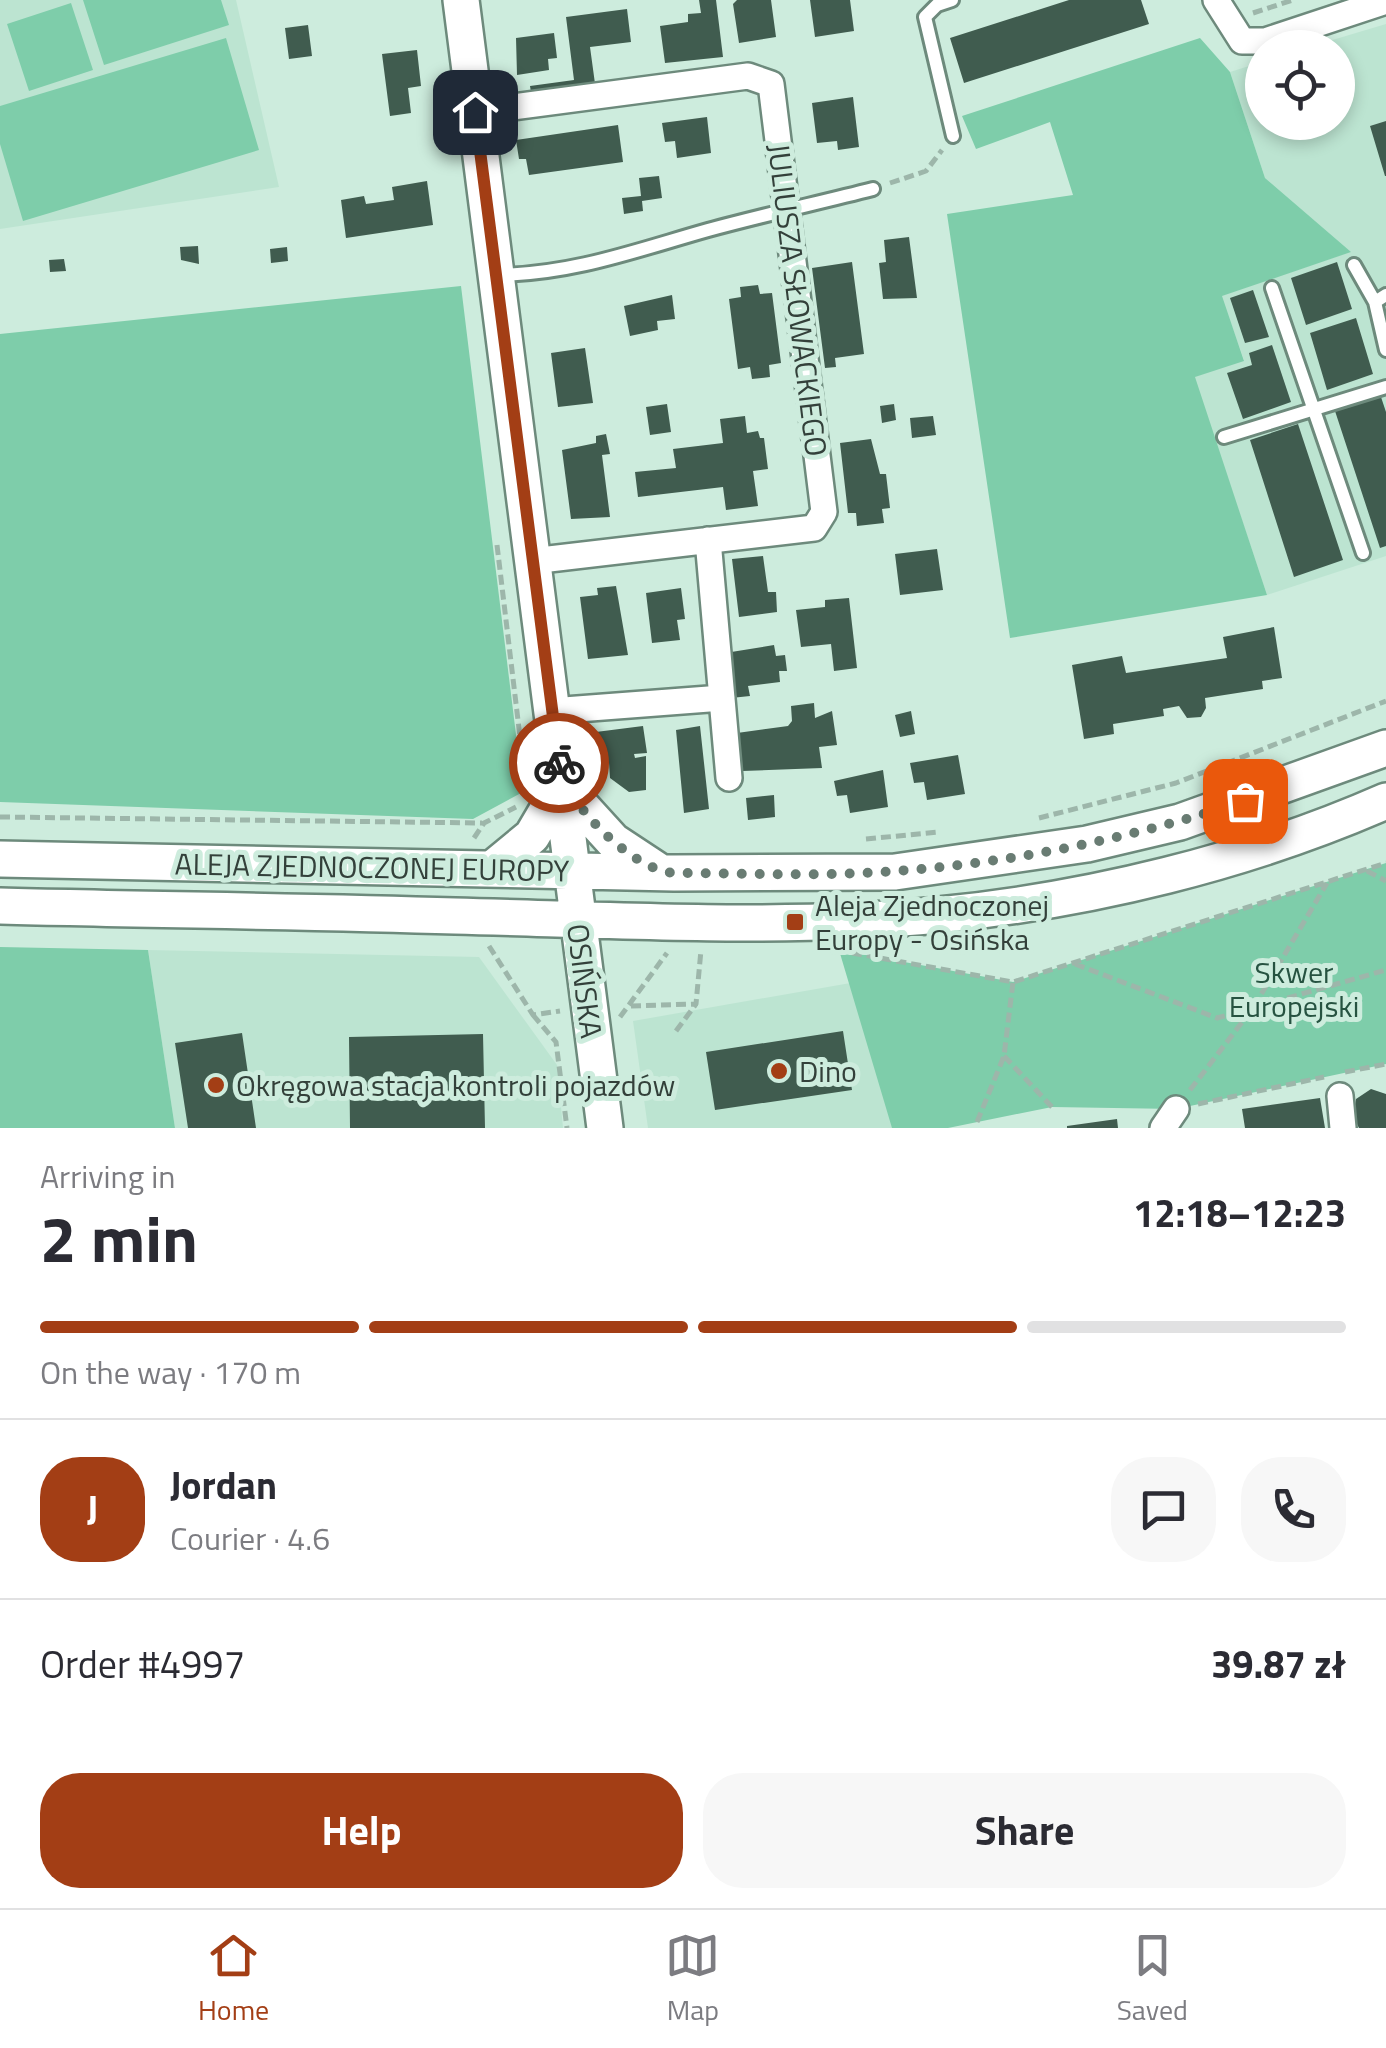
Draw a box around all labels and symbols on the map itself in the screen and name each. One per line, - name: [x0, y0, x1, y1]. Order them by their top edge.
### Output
- pin: [433, 70, 518, 155]
- street label: JULIUSZA SŁOWACKIEGO: [756, 141, 840, 459]
- courier: [509, 713, 609, 813]
- pin: [1203, 759, 1288, 844]
- street label: ALEJA ZJEDNOCZONEJ EUROPY: [174, 841, 570, 893]
- place label: Aleja Zjednoczonej Europy - Osińska: [815, 882, 1049, 962]
- marker: Aleja Zjednoczonej Europy - Osińska: [784, 911, 806, 933]
- street label: OSIŃSKA: [555, 921, 615, 1041]
- park label: Skwer Europejski: [1229, 949, 1359, 1029]
- place label: Dino: [799, 1048, 857, 1094]
- marker: Dino: [768, 1060, 790, 1082]
- place label: Okręgowa stacja kontroli pojazdów: [236, 1062, 675, 1108]
- marker: Okręgowa stacja kontroli pojazdów: [205, 1074, 227, 1096]

